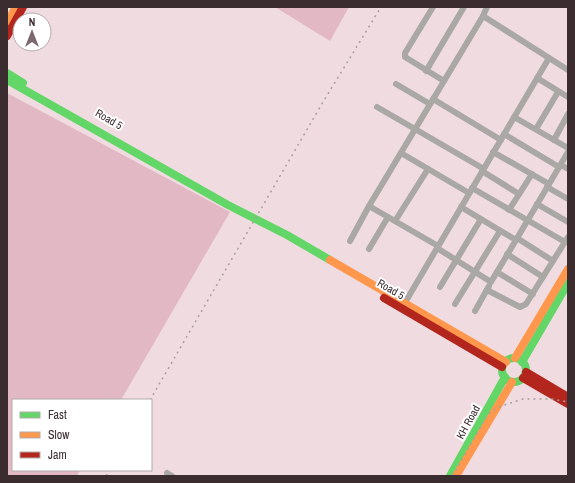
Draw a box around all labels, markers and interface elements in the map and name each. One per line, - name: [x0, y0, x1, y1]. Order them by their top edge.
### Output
- north arrow: [12, 12, 52, 52]
- text: N: [29, 15, 35, 29]
- street label: Road 5: [93, 106, 125, 132]
- street label: Road 5: [375, 276, 407, 302]
- legend: [12, 399, 152, 471]
- street label: KH Road: [453, 403, 483, 441]
- text: Fast: [48, 407, 67, 423]
- text: Slow: [48, 427, 70, 443]
- text: Jam: [48, 447, 67, 463]

